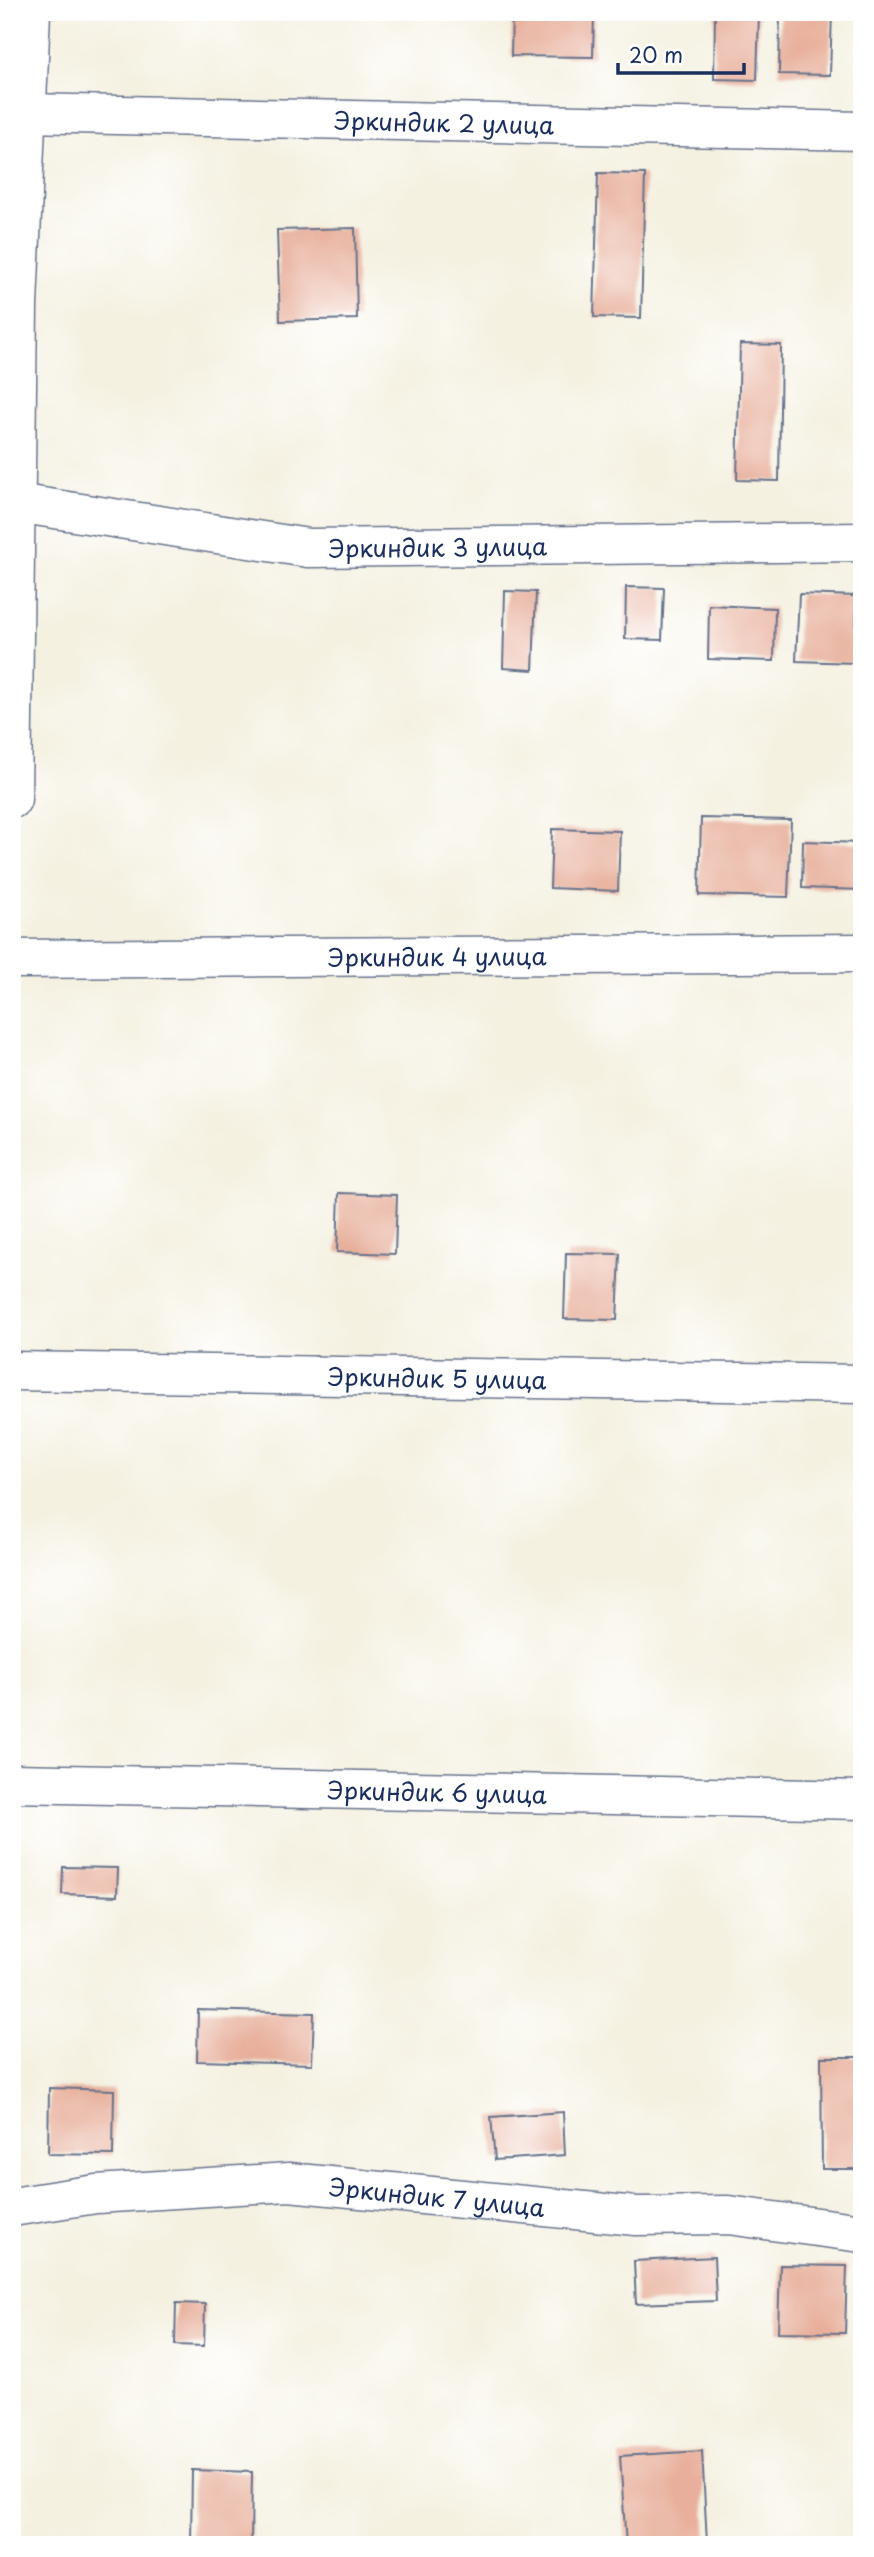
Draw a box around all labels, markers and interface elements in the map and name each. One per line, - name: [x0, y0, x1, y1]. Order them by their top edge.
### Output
- scale bar: [618, 32, 744, 76]
- text: 20 m: [629, 38, 683, 70]
- street label: Эркиндик 2 улица: [333, 102, 554, 142]
- street label: Эркиндик 3 улица: [328, 527, 547, 566]
- street label: Эркиндик 4 улица: [327, 937, 547, 975]
- street label: Эркиндик 5 улица: [327, 1358, 547, 1397]
- street label: Эркиндик 6 улица: [327, 1771, 547, 1812]
- street label: Эркиндик 7 улица: [327, 2168, 547, 2225]

